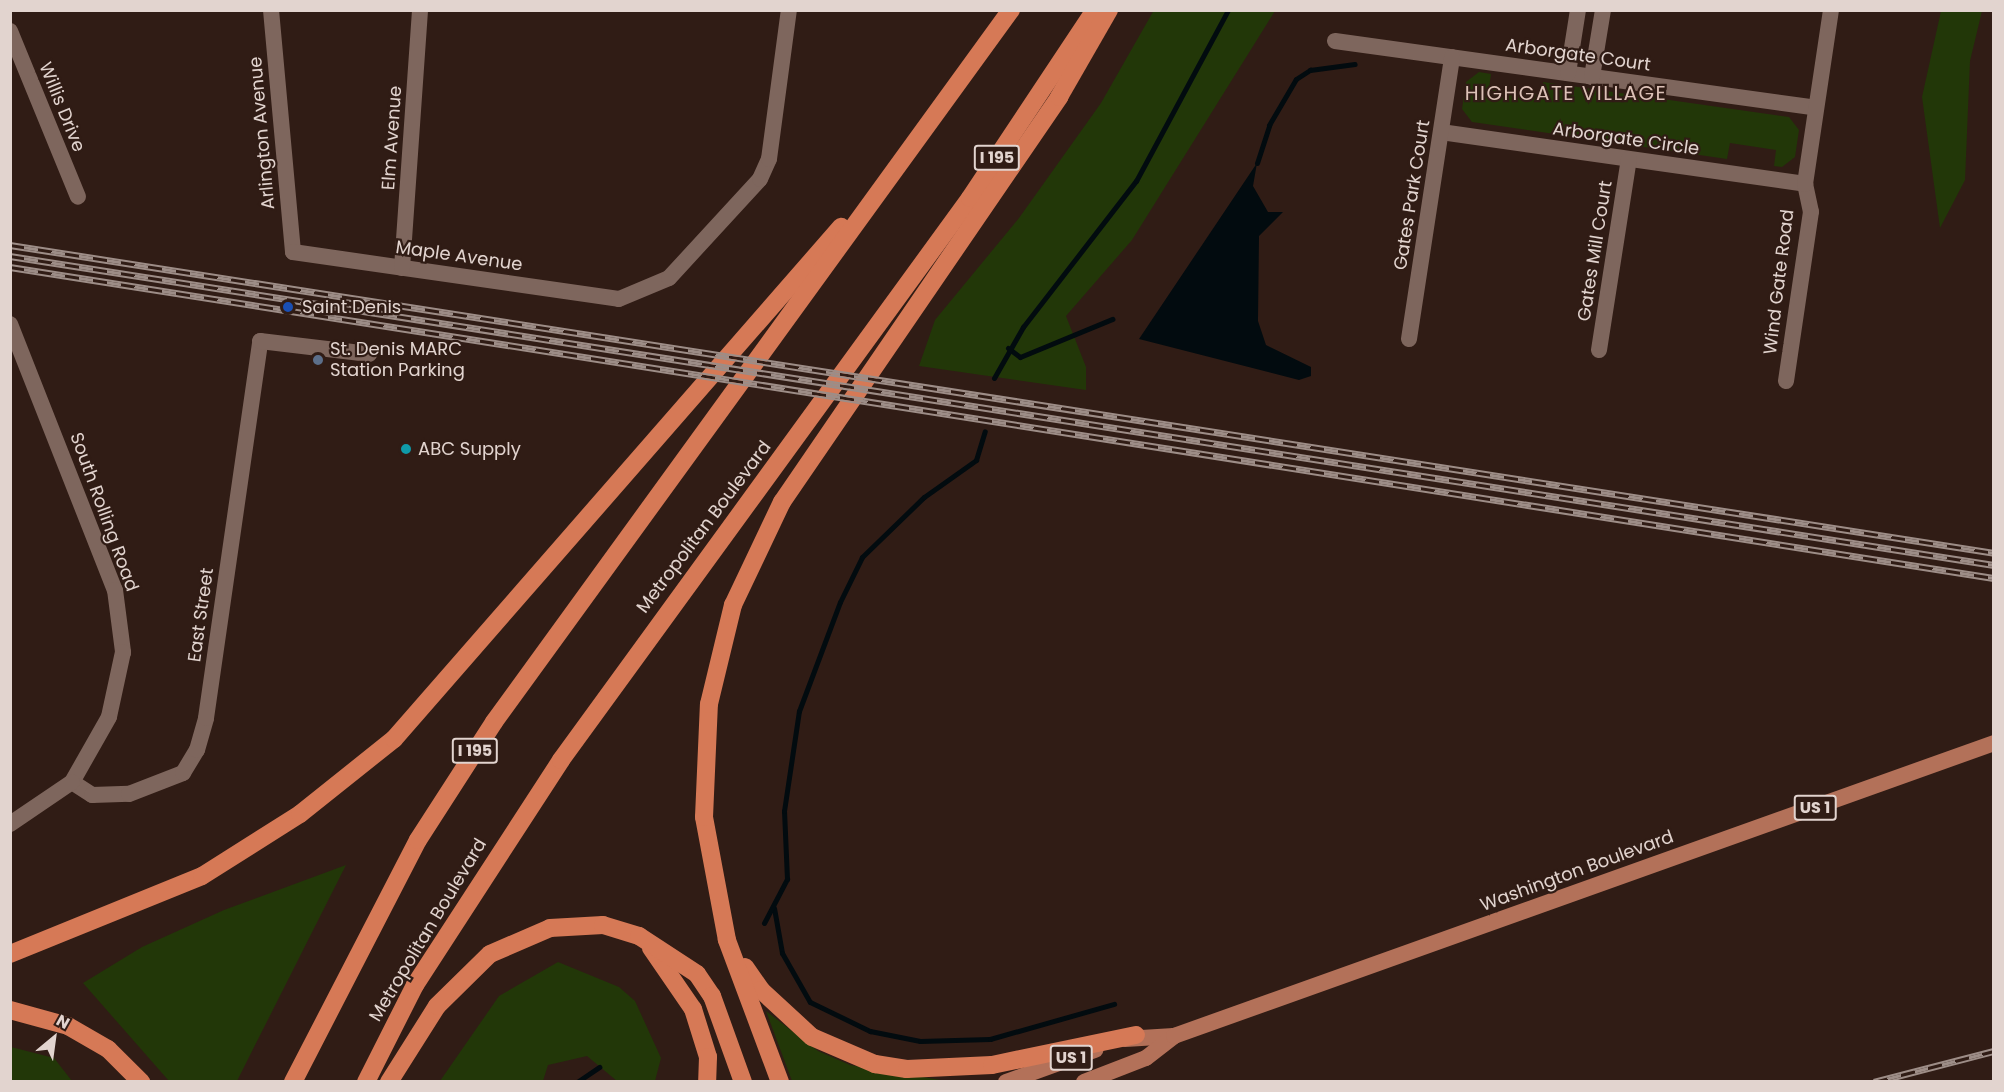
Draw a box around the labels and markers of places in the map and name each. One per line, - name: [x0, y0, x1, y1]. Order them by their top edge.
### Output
- place label: Saint Denis: [302, 296, 401, 318]
- marker: Saint Denis: [279, 298, 297, 316]
- place label: St. Denis MARC Station Parking: [330, 339, 465, 382]
- marker: St. Denis MARC Station Parking: [311, 353, 325, 367]
- place label: ABC Supply: [418, 438, 521, 460]
- marker: ABC Supply: [399, 442, 413, 456]

